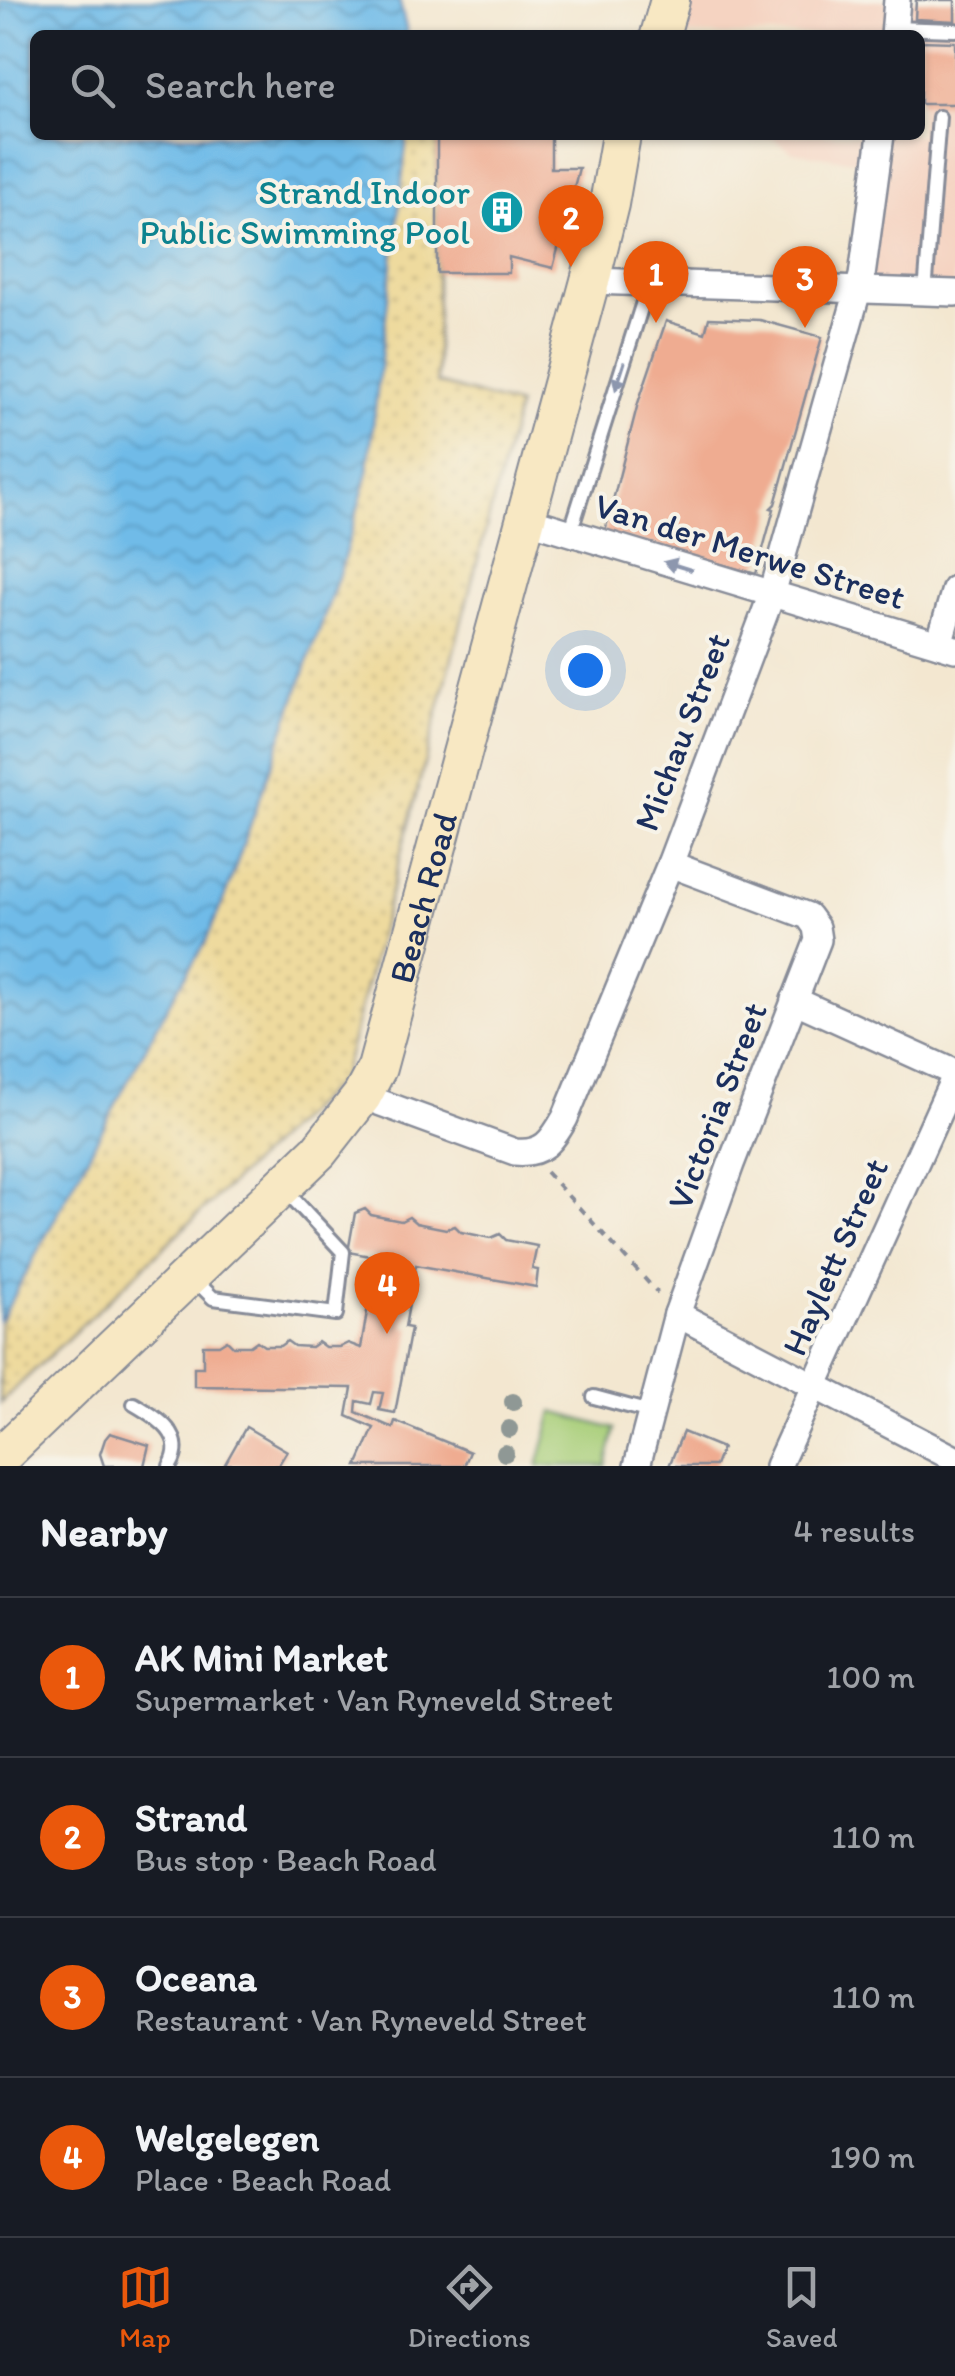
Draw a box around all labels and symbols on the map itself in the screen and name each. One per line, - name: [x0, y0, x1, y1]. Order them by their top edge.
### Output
- place label: Strand Indoor Public Swimming Pool: [139, 171, 470, 253]
- pin: 2: [538, 184, 604, 267]
- building icon: Strand Indoor Public Swimming Pool: [479, 189, 525, 235]
- pin: 1: [624, 240, 688, 323]
- pin: 3: [772, 245, 838, 328]
- one-way arrow: [611, 362, 626, 392]
- street label: Van der Merwe Street: [590, 484, 910, 618]
- one-way arrow: [663, 558, 693, 573]
- street label: Michau Street: [625, 627, 739, 837]
- your location: [560, 645, 611, 696]
- street label: Beach Road: [380, 808, 466, 988]
- street label: Victoria Street: [658, 997, 776, 1215]
- street label: Haylett Street: [773, 1152, 897, 1362]
- pin: 4: [354, 1252, 420, 1334]

